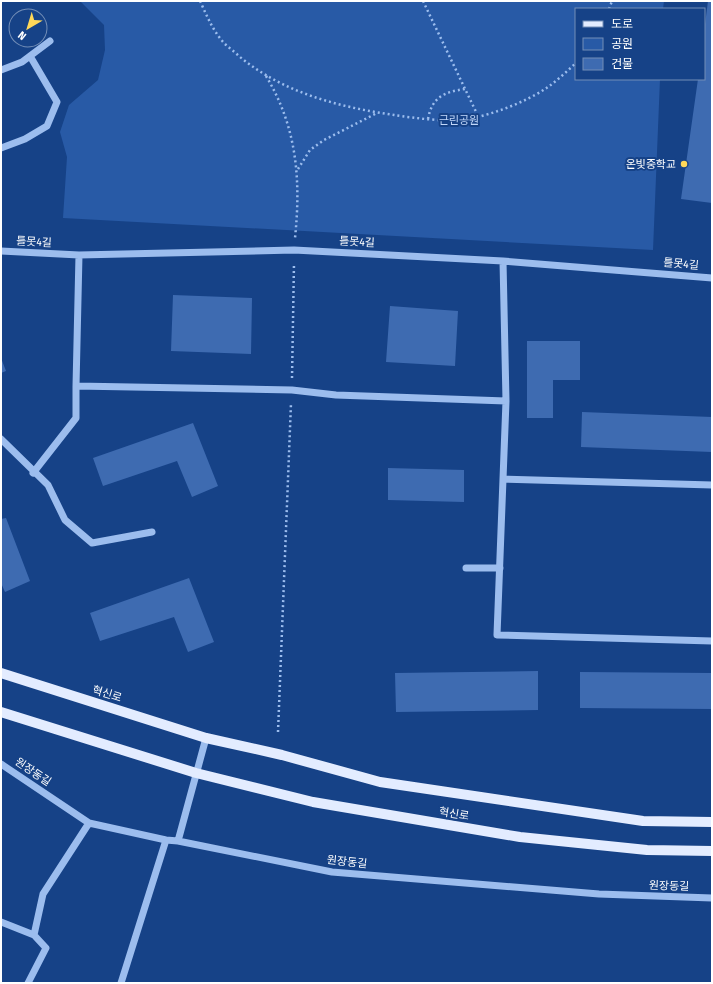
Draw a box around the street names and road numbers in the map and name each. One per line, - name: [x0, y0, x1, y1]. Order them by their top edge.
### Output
- street label: 틀못4길: [16, 235, 52, 249]
- street label: 틀못4길: [339, 235, 375, 249]
- street label: 틀못4길: [663, 256, 699, 272]
- street label: 혁신로: [91, 683, 123, 705]
- street label: 원장동길: [13, 755, 53, 789]
- street label: 혁신로: [438, 805, 470, 823]
- street label: 원장동길: [326, 853, 368, 871]
- street label: 원장동길: [649, 879, 689, 893]

